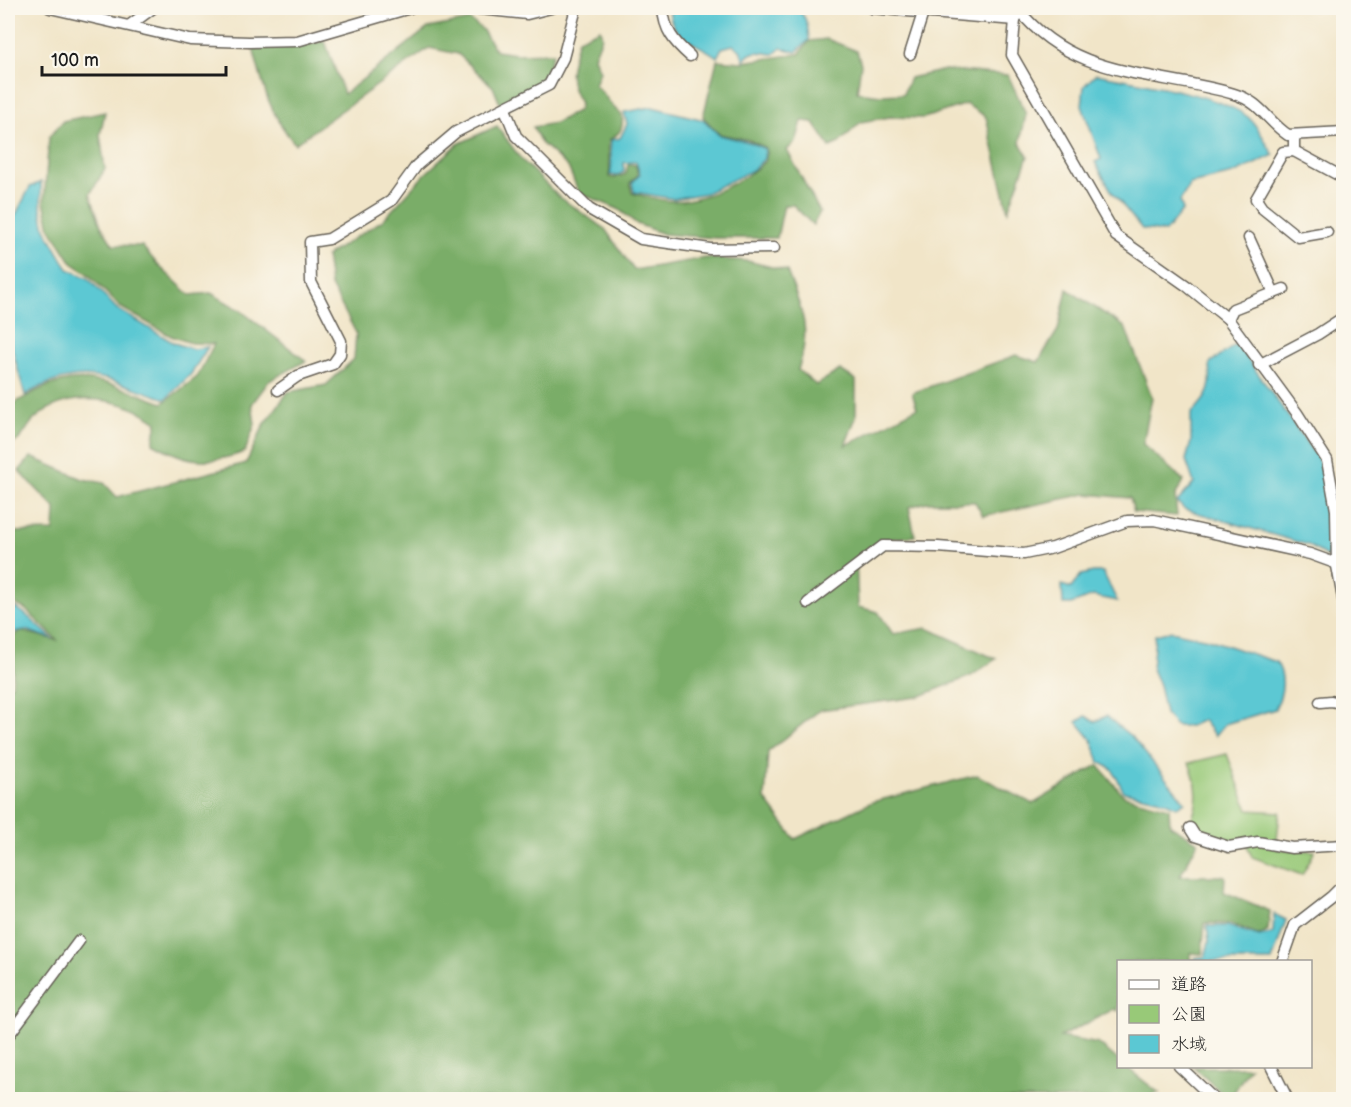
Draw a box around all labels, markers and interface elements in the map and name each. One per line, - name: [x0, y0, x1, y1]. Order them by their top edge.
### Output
- scale bar: [42, 39, 226, 77]
- text: 100 m: [51, 50, 99, 71]
- legend: [1117, 960, 1312, 1068]
- text: 道路: [1171, 974, 1207, 995]
- text: 公園: [1171, 1004, 1207, 1025]
- text: 水域: [1171, 1034, 1207, 1055]

